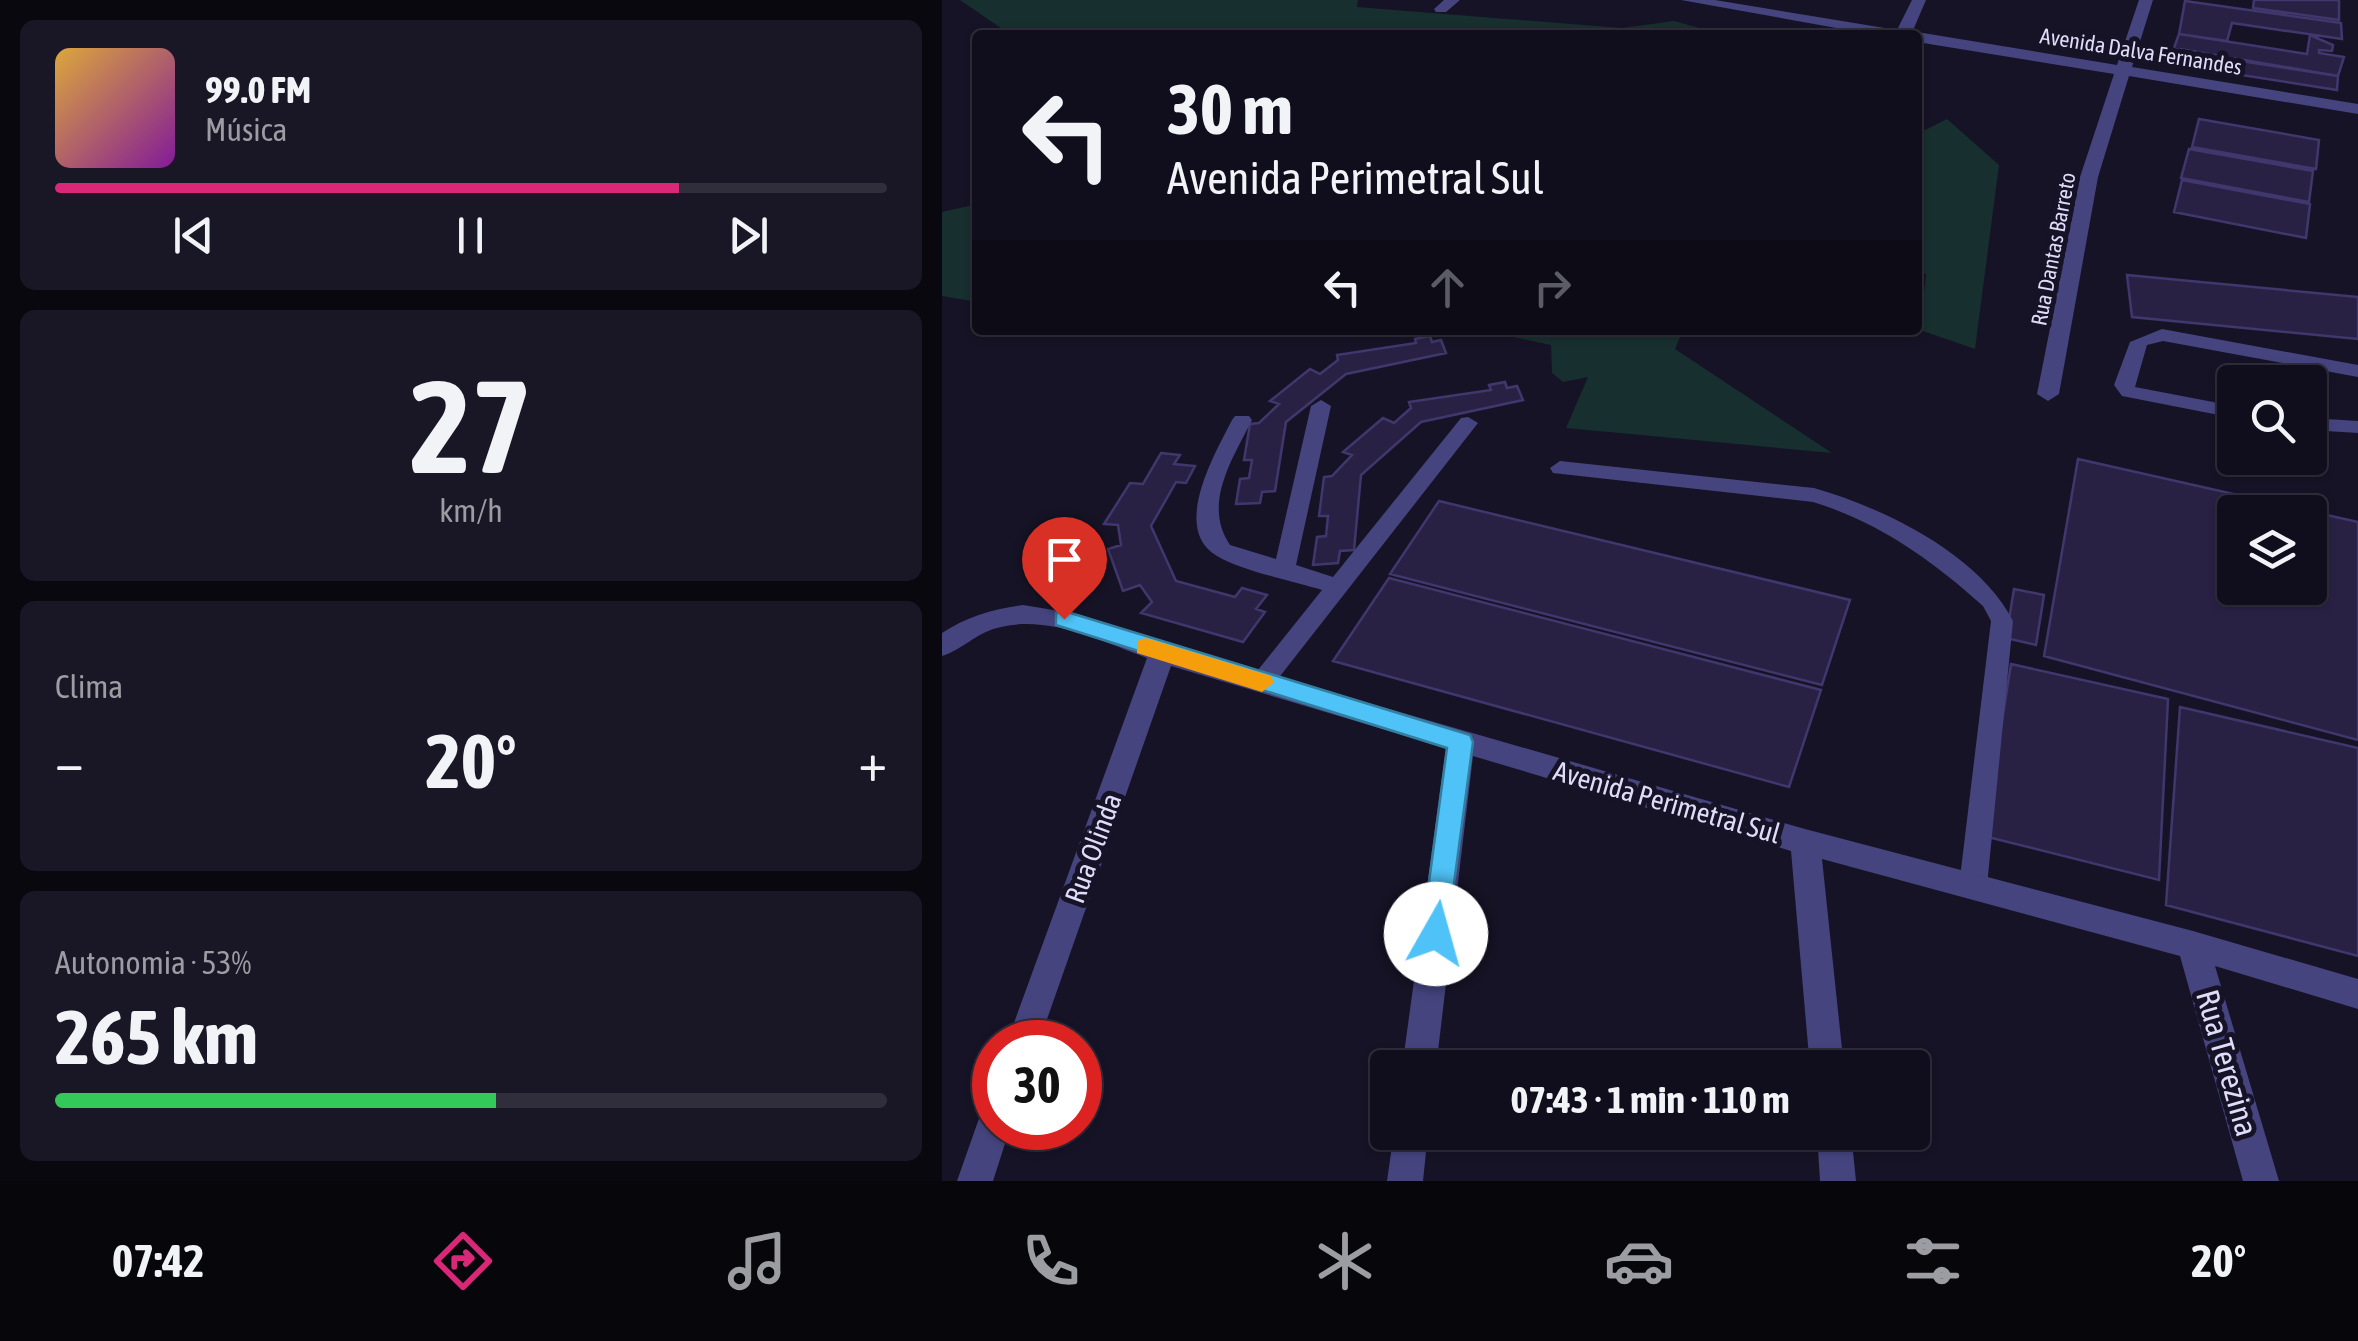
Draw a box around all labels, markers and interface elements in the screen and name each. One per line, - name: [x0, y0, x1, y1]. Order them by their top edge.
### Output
- street label: Avenida Dalva Fernandes: [2038, 22, 2244, 80]
- text: 99.0 FM: [205, 68, 311, 111]
- text: 30 m: [1167, 69, 1293, 149]
- icon: left: [1002, 70, 1132, 200]
- text: Música: [205, 111, 287, 148]
- text: Avenida Perimetral Sul: [1167, 152, 1544, 204]
- street label: Rua Dantas Barreto: [2025, 170, 2081, 328]
- icon: previous: [166, 208, 221, 263]
- icon: pause: [443, 208, 498, 263]
- icon: next: [721, 208, 776, 263]
- icon: left: [1315, 260, 1370, 315]
- icon: ahead: [1420, 260, 1475, 315]
- icon: right: [1525, 260, 1580, 315]
- text: 27: [410, 352, 532, 501]
- map controls: [2217, 365, 2327, 605]
- button: search: [2217, 365, 2327, 475]
- text: km/h: [439, 492, 503, 529]
- button: layers: [2217, 495, 2327, 605]
- pin: [1022, 517, 1107, 620]
- icon: arrive: [1037, 532, 1092, 587]
- text: Clima: [55, 668, 123, 705]
- text: 20°: [425, 718, 517, 804]
- text: −: [55, 730, 84, 793]
- text: +: [858, 730, 887, 793]
- street label: Avenida Perimetral Sul: [1550, 754, 1785, 850]
- street label: Rua Olinda: [1058, 789, 1128, 907]
- position arrow: [1384, 882, 1488, 986]
- text: Autonomia · 53%: [55, 944, 251, 981]
- street label: Rua Terezina: [2189, 985, 2266, 1140]
- text: 265 km: [55, 994, 258, 1080]
- speed limit sign: 30: [972, 1020, 1102, 1150]
- text: 07:43 · 1 min · 110 m: [1510, 1078, 1790, 1121]
- icon: directions: [428, 1226, 498, 1296]
- icon: music: [722, 1226, 792, 1296]
- icon: phone: [1016, 1226, 1086, 1296]
- icon: climate: [1310, 1226, 1380, 1296]
- icon: car: [1604, 1226, 1674, 1296]
- icon: filters: [1898, 1226, 1968, 1296]
- text: 07:42: [112, 1235, 205, 1287]
- text: 20°: [2191, 1235, 2246, 1287]

